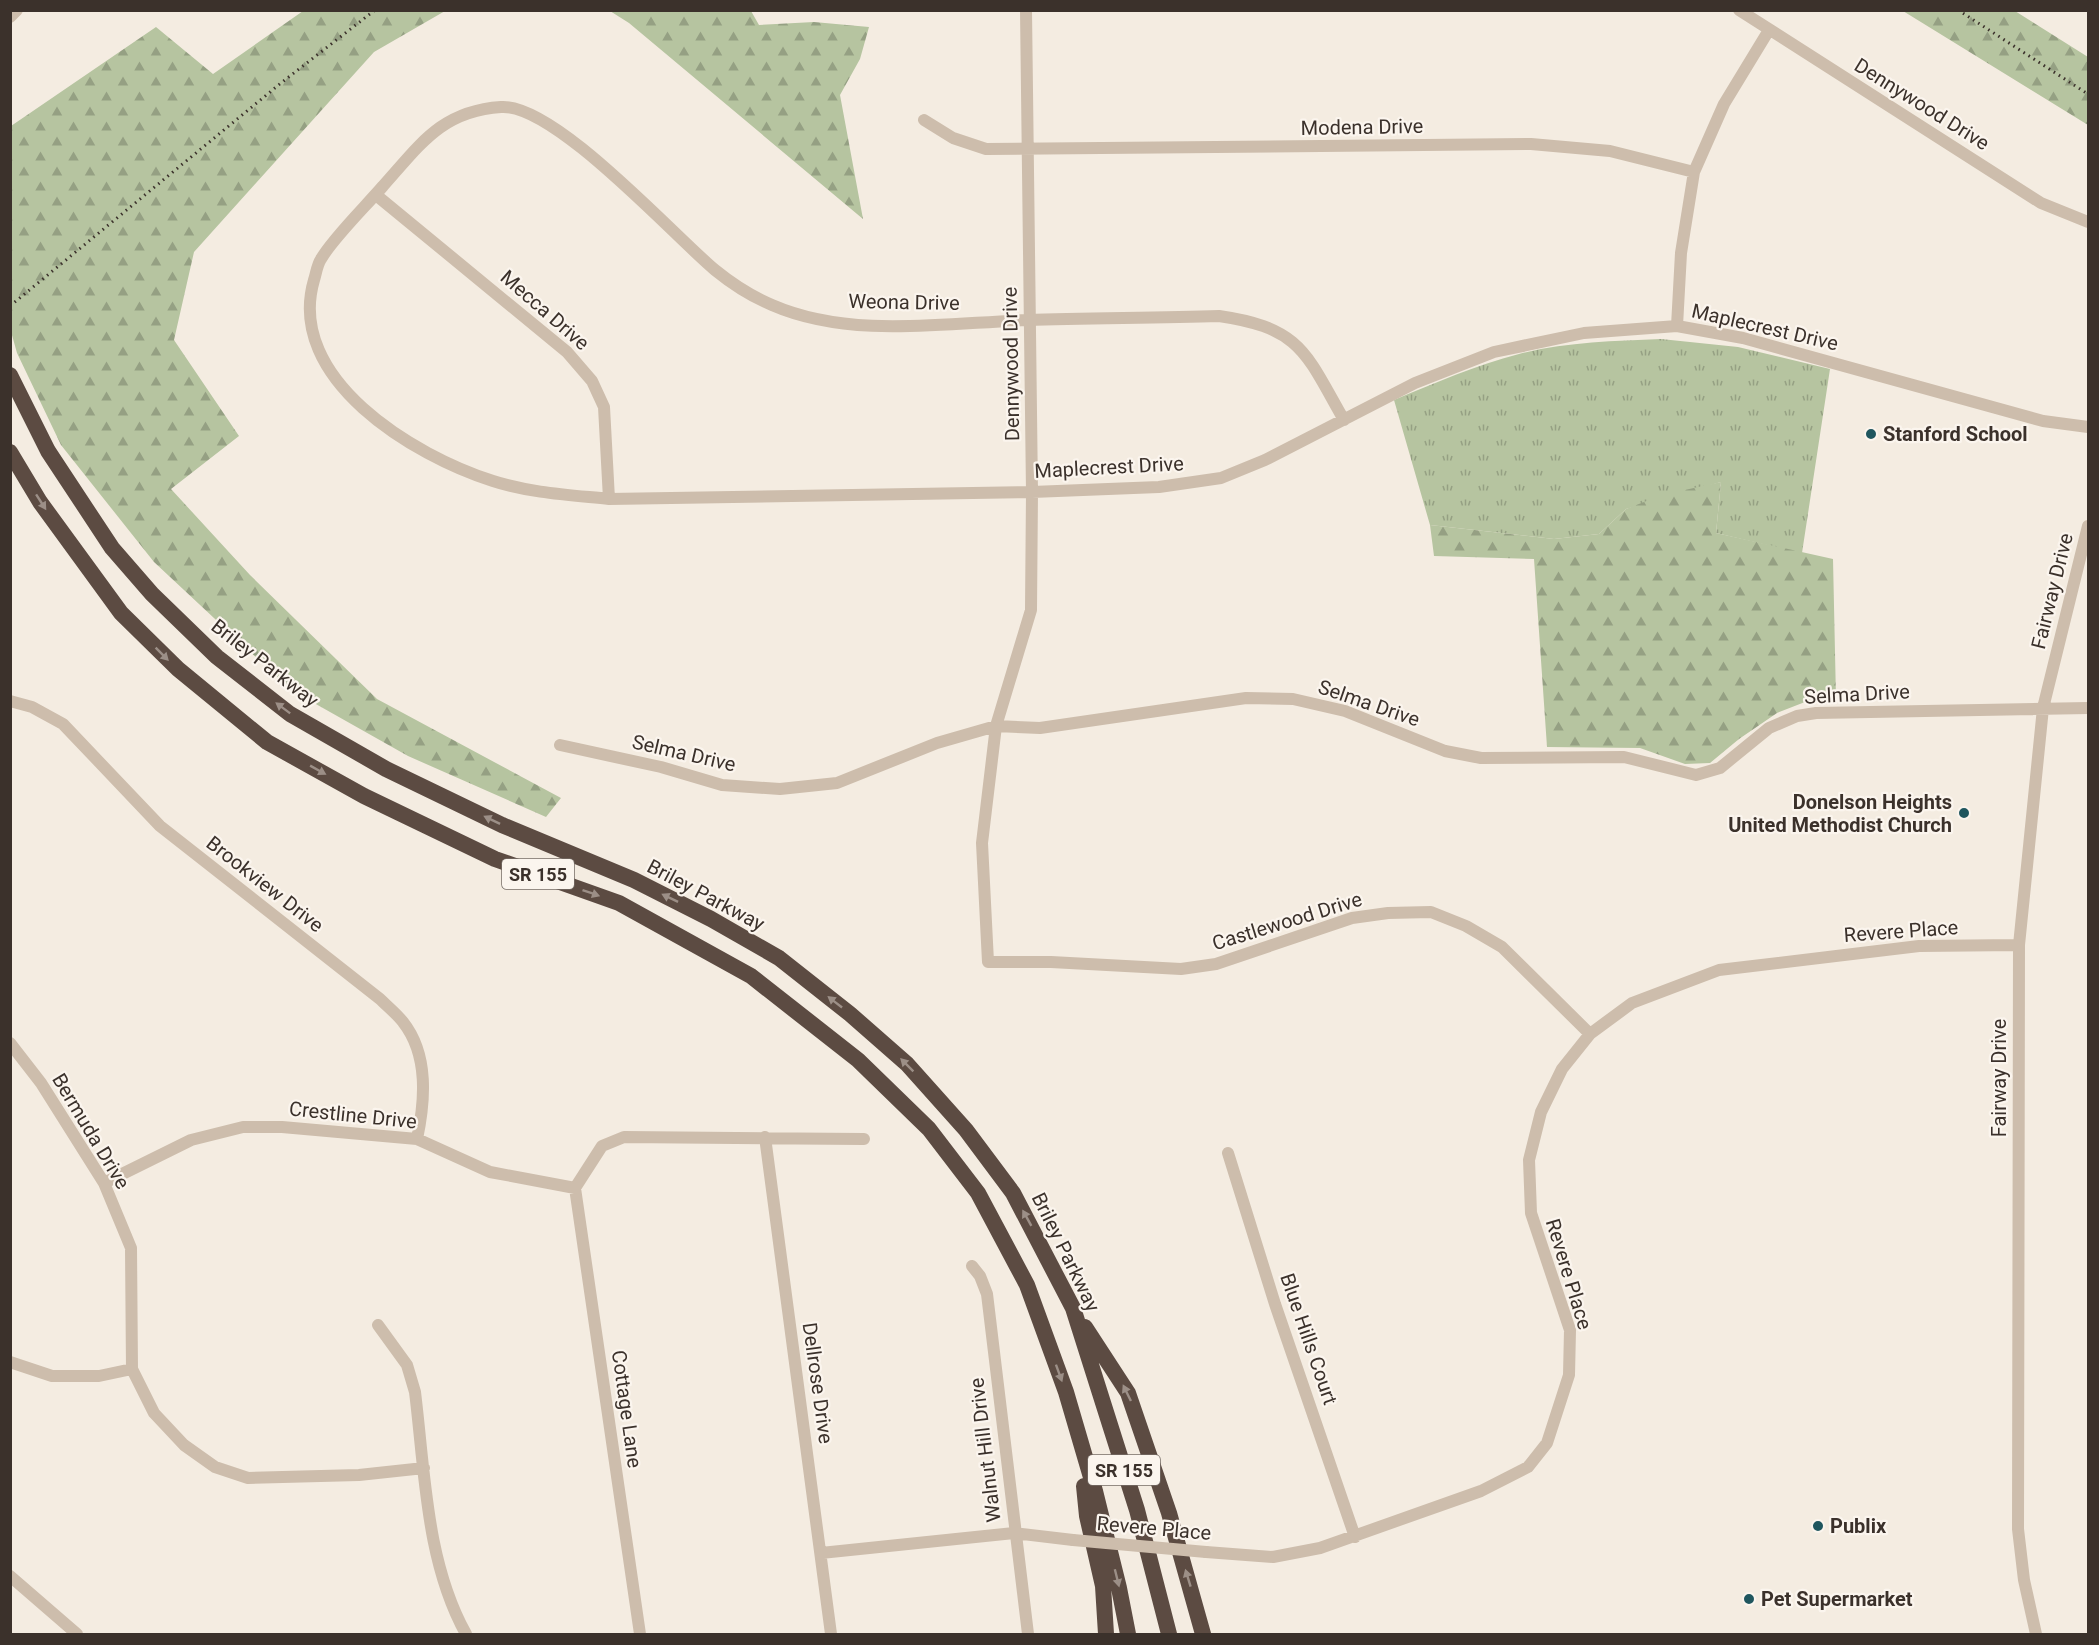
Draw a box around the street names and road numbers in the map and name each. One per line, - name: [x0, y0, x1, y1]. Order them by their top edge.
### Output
- street label: Dennywood Drive: [1850, 53, 1994, 155]
- street label: Modena Drive: [1301, 114, 1423, 140]
- street label: Mecca Drive: [496, 265, 594, 355]
- street label: Dennywood Drive: [998, 287, 1024, 441]
- street label: Weona Drive: [848, 289, 960, 315]
- street label: Maplecrest Drive: [1689, 298, 1841, 356]
- street label: Maplecrest Drive: [1034, 451, 1184, 483]
- street label: Fairway Drive: [2026, 531, 2078, 651]
- street label: Briley Parkway: [207, 614, 324, 713]
- street label: Selma Drive: [1315, 674, 1423, 732]
- street label: Selma Drive: [1804, 679, 1910, 709]
- street label: Selma Drive: [630, 729, 738, 777]
- street label: Brookview Drive: [202, 831, 328, 937]
- street label: Briley Parkway: [643, 854, 769, 936]
- road number: SR 155: [502, 859, 574, 889]
- street label: Castlewood Drive: [1209, 887, 1365, 955]
- street label: Revere Place: [1843, 915, 1959, 947]
- street label: Fairway Drive: [1987, 1019, 2011, 1137]
- street label: Bermuda Drive: [47, 1069, 135, 1193]
- street label: Crestline Drive: [288, 1096, 418, 1134]
- street label: Briley Parkway: [1027, 1189, 1105, 1316]
- street label: Revere Place: [1541, 1216, 1597, 1332]
- street label: Blue Hills Court: [1275, 1270, 1343, 1408]
- street label: Dellrose Drive: [798, 1321, 838, 1445]
- street label: Cottage Lane: [607, 1349, 647, 1469]
- street label: Walnut Hill Drive: [964, 1376, 1006, 1524]
- road number: SR 155: [1088, 1455, 1160, 1485]
- street label: Revere Place: [1096, 1511, 1212, 1545]

